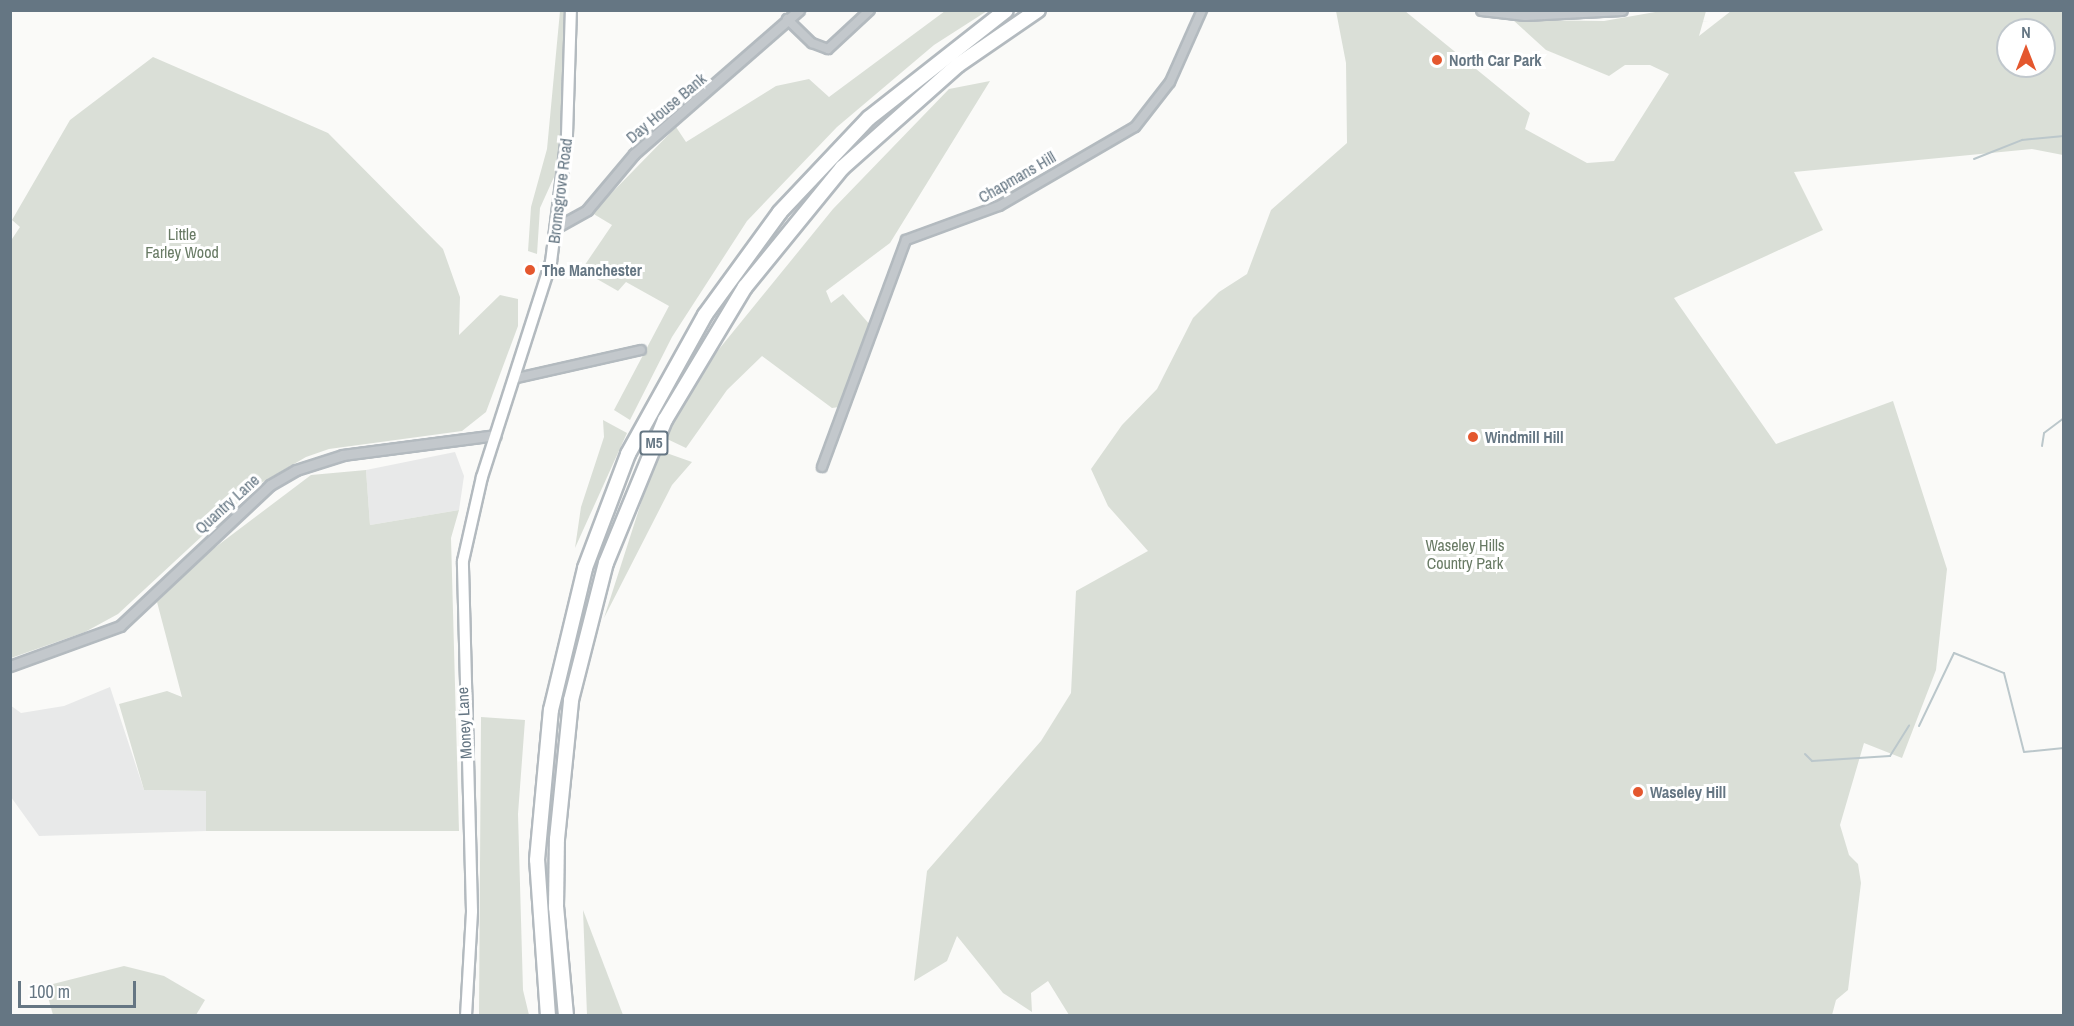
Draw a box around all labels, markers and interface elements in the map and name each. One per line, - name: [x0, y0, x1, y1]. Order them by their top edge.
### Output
- north arrow: [1996, 18, 2056, 78]
- text: N: [2021, 21, 2031, 43]
- place label: North Car Park: [1449, 50, 1542, 70]
- marker: North Car Park: [1430, 53, 1444, 67]
- street label: Day House Bank: [622, 69, 710, 147]
- street label: Bromsgrove Road: [544, 137, 576, 245]
- street label: Chapmans Hill: [975, 147, 1059, 207]
- park label: Little Farley Wood: [145, 224, 219, 262]
- place label: The Manchester: [542, 260, 642, 280]
- marker: The Manchester: [523, 263, 537, 277]
- place label: Windmill Hill: [1485, 427, 1564, 447]
- marker: Windmill Hill: [1466, 430, 1480, 444]
- road number: M5: [639, 431, 669, 455]
- street label: Quantry Lane: [191, 470, 263, 538]
- park label: Waseley Hills Country Park: [1426, 535, 1504, 573]
- street label: Money Lane: [453, 686, 475, 760]
- place label: Waseley Hill: [1650, 782, 1726, 802]
- marker: Waseley Hill: [1631, 785, 1645, 799]
- scale bar: [21, 969, 140, 1007]
- text: 100 m: [29, 979, 70, 1004]

